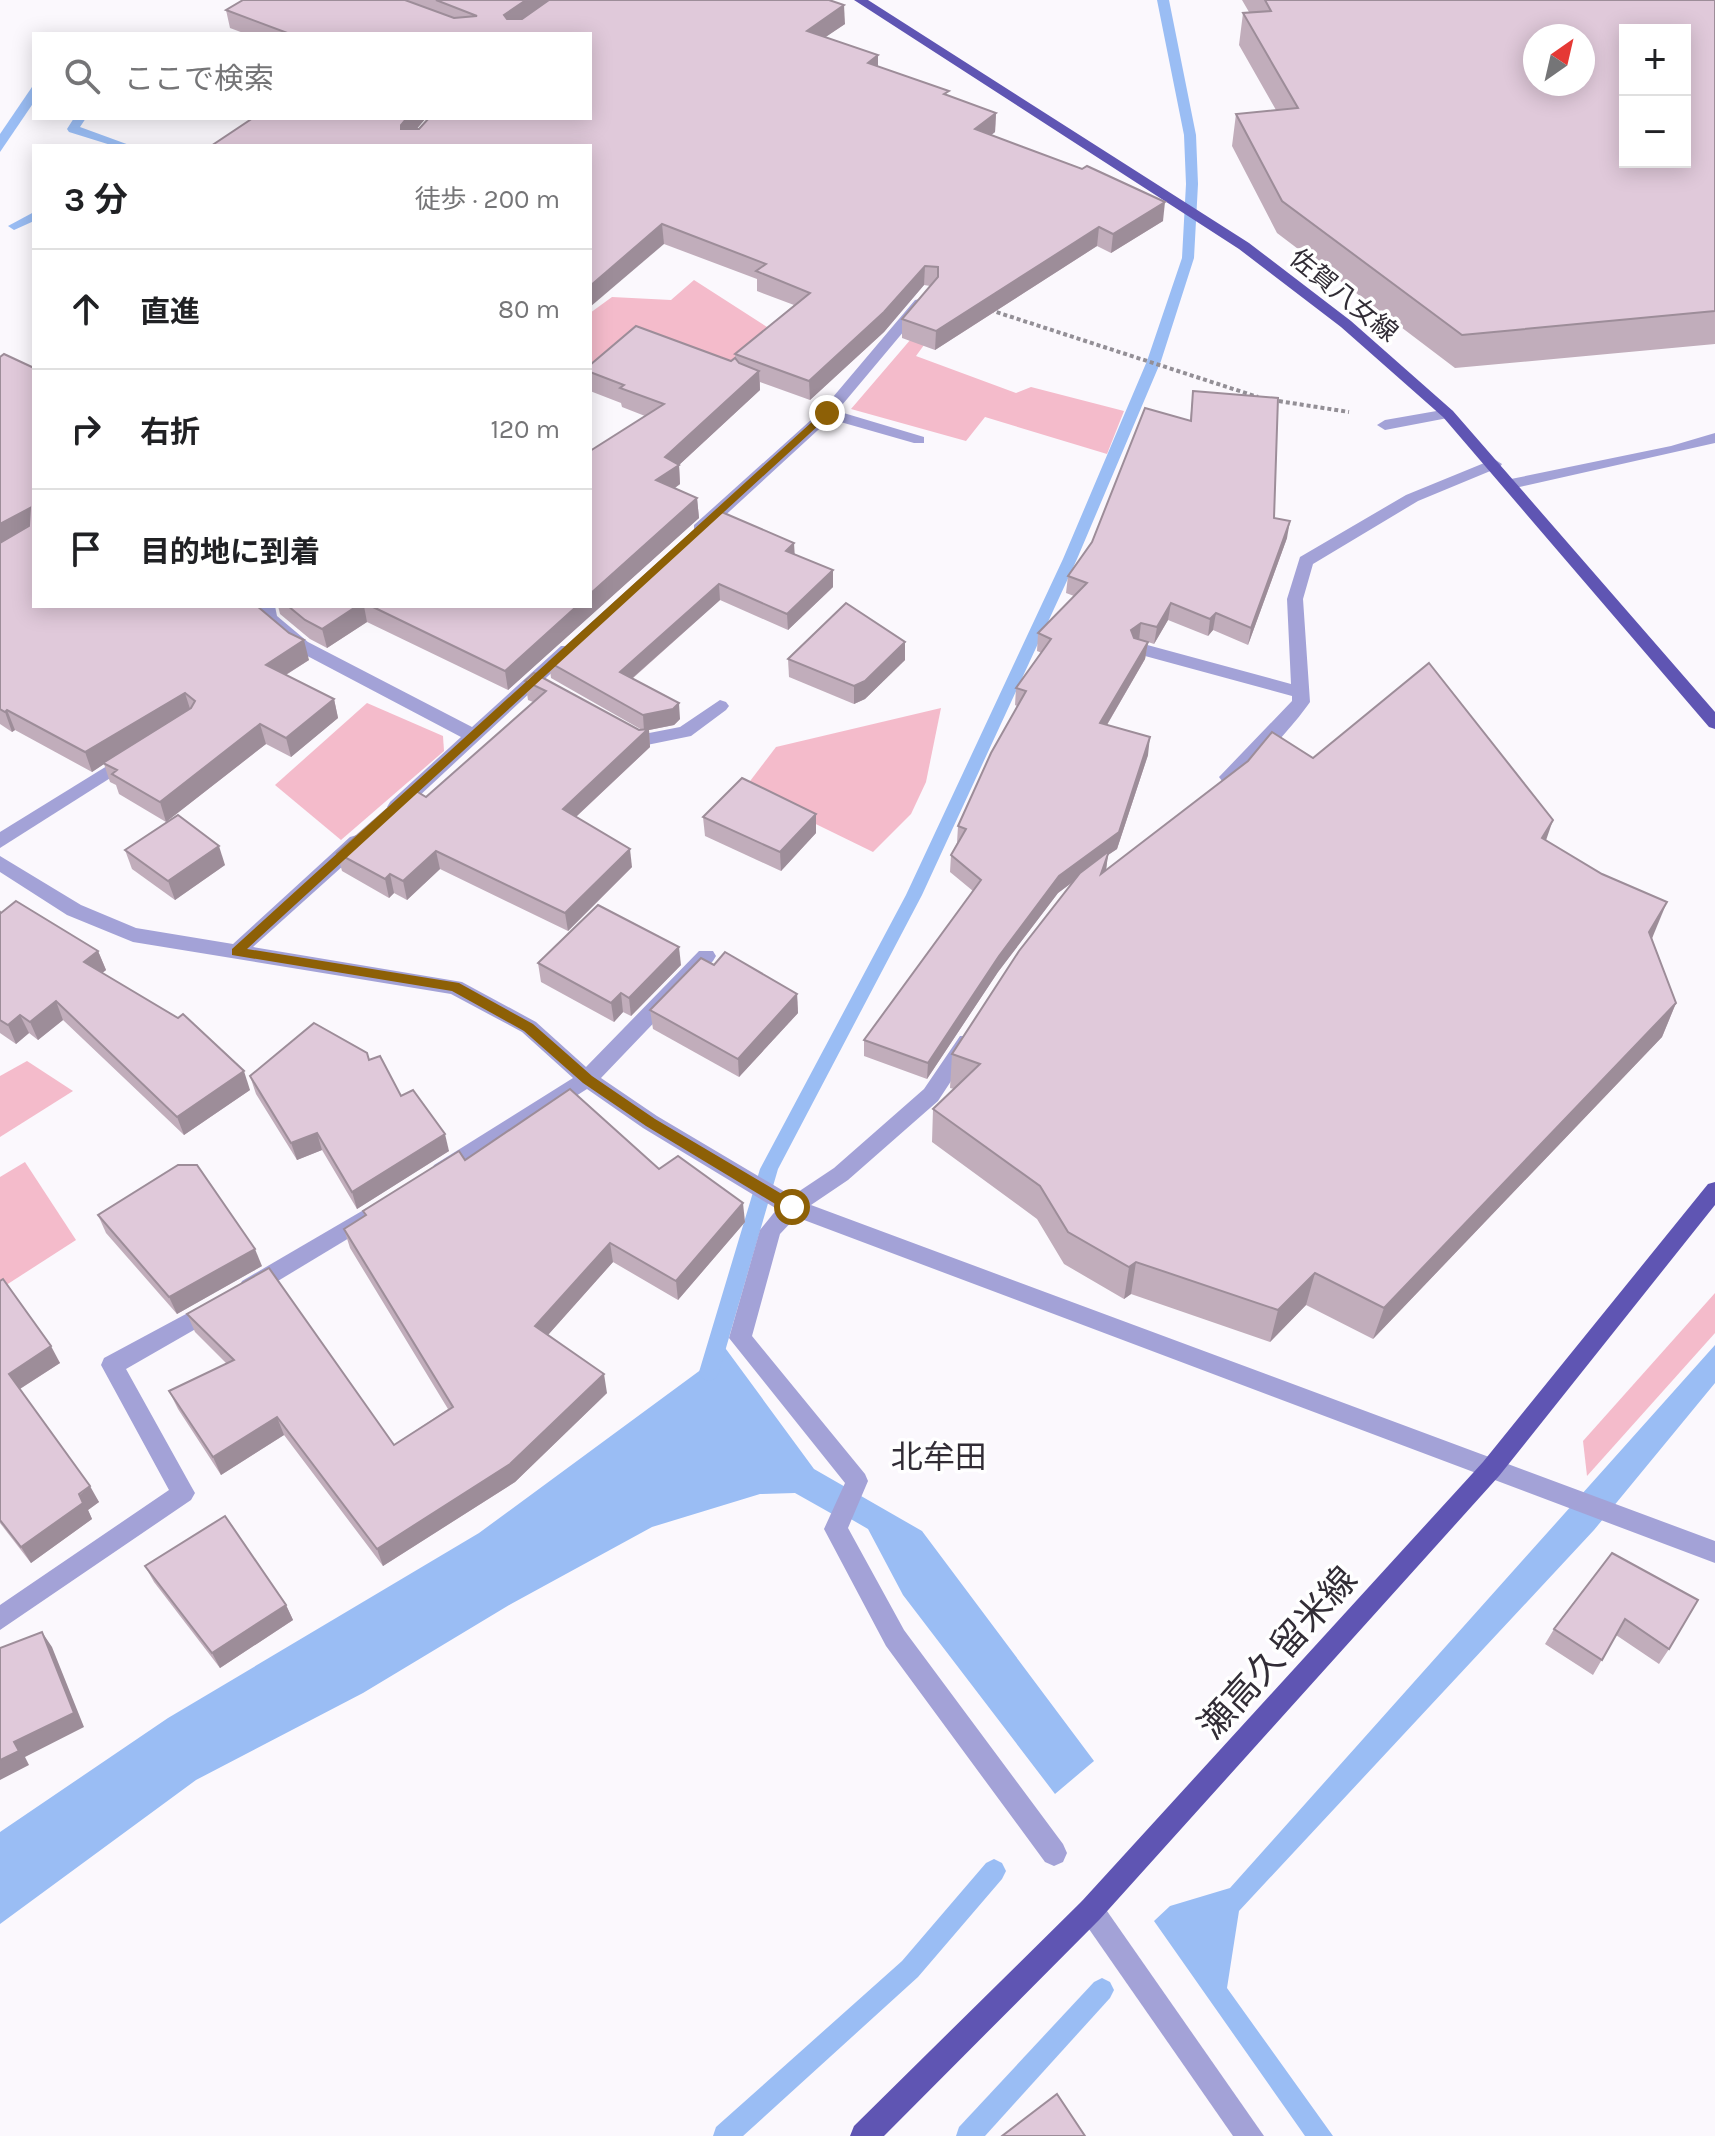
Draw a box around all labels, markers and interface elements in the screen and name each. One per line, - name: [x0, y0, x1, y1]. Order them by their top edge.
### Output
- north arrow: [1523, 24, 1595, 96]
- map controls: [1619, 24, 1691, 168]
- button: +: [1619, 24, 1691, 96]
- search box: [32, 32, 592, 120]
- icon: search: [60, 54, 104, 98]
- text: ここで検索: [124, 61, 274, 97]
- button: −: [1619, 96, 1691, 168]
- text: 3 分: [64, 180, 128, 220]
- text: 徒歩 · 200 m: [415, 184, 560, 215]
- street label: 佐賀八女線: [1283, 242, 1404, 348]
- icon: ahead: [64, 287, 108, 331]
- text: 直進: [140, 294, 200, 330]
- text: 80 m: [498, 294, 560, 325]
- route end: [809, 395, 845, 431]
- icon: right: [64, 407, 108, 451]
- text: 右折: [140, 414, 200, 450]
- text: 120 m: [490, 414, 560, 445]
- icon: arrive: [64, 527, 108, 571]
- text: 目的地に到着: [140, 534, 320, 570]
- route start: [774, 1189, 810, 1225]
- district label: 北牟田: [891, 1439, 987, 1476]
- street label: 瀬高久留米線: [1190, 1558, 1366, 1747]

